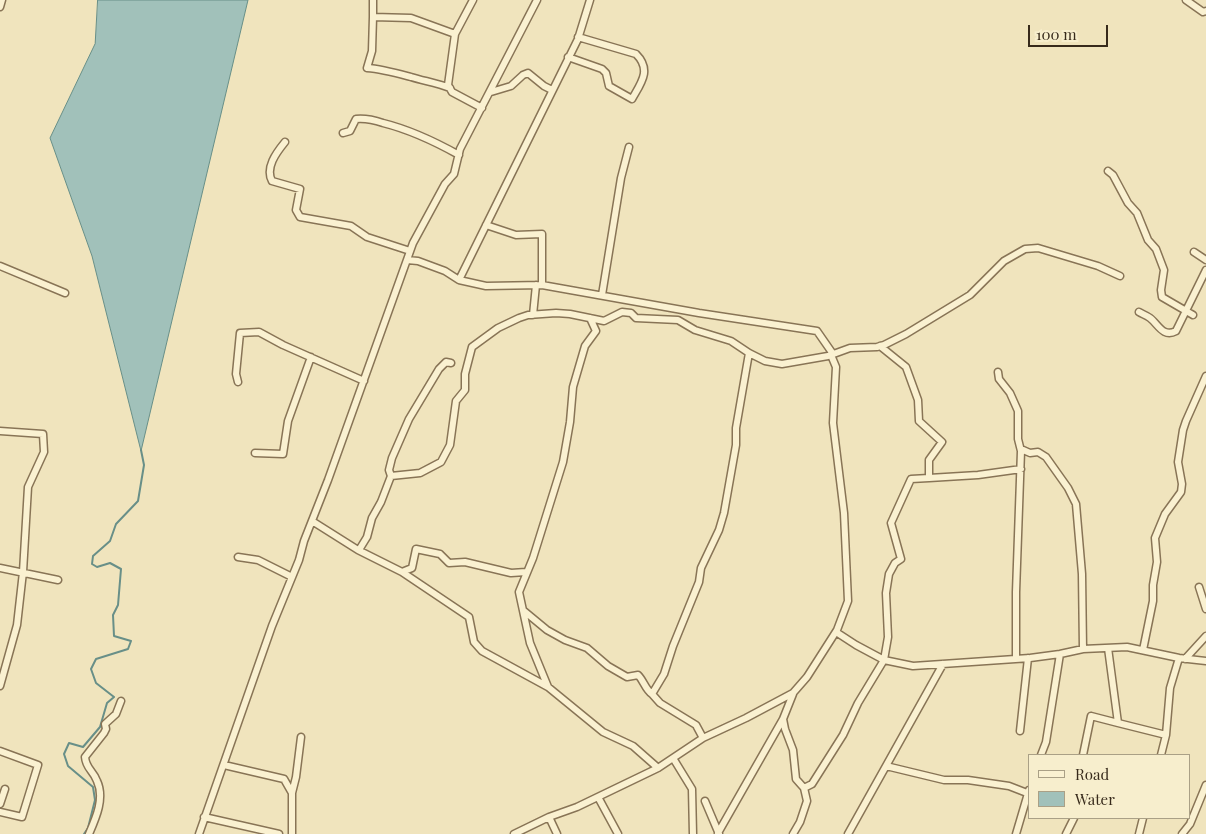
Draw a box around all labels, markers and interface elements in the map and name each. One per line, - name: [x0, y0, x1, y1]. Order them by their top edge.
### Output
- scale bar: [1031, 15, 1111, 47]
- text: 100 m: [1036, 24, 1077, 44]
- legend: [1028, 754, 1191, 819]
- text: Road: [1075, 764, 1109, 784]
- text: Water: [1075, 789, 1115, 809]

